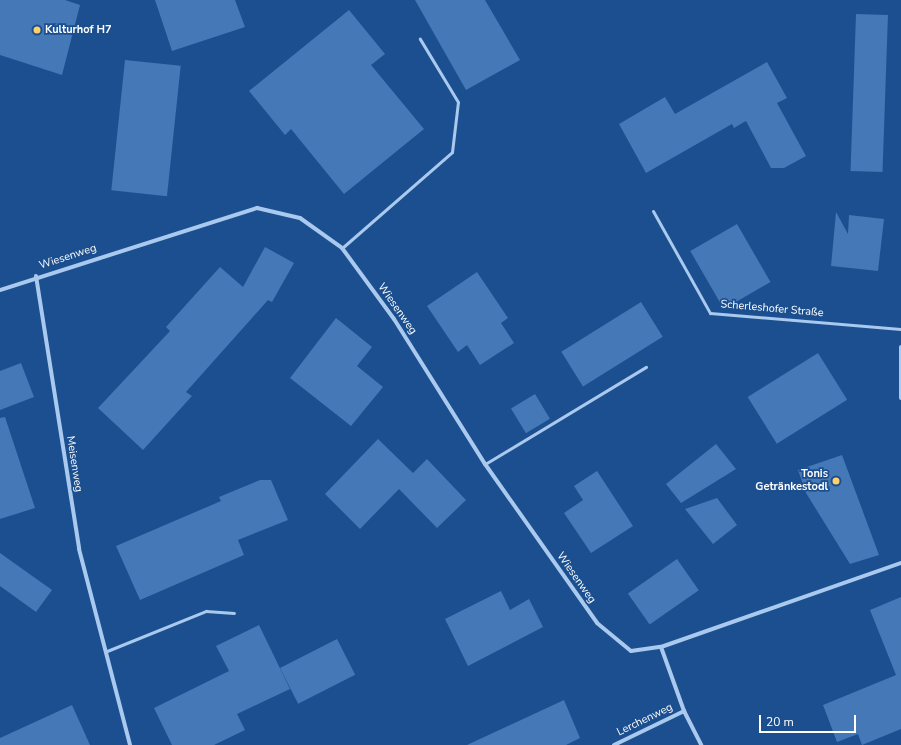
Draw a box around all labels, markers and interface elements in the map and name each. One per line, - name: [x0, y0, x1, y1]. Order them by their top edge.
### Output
- place label: Kulturhof H7: [45, 23, 112, 37]
- marker: Kulturhof H7: [32, 25, 42, 35]
- street label: Wiesenweg: [38, 242, 98, 272]
- street label: Wiesenweg: [375, 281, 419, 337]
- street label: Scherleshofer Straße: [720, 298, 824, 320]
- street label: Meisenweg: [63, 435, 85, 493]
- place label: Tonis Getränkestodl: [755, 468, 828, 494]
- marker: Tonis Getränkestodl: [831, 476, 841, 486]
- street label: Wiesenweg: [554, 550, 598, 606]
- street label: Lerchenweg: [615, 701, 675, 739]
- scale bar: [761, 707, 858, 733]
- text: 20 m: [766, 714, 794, 730]

